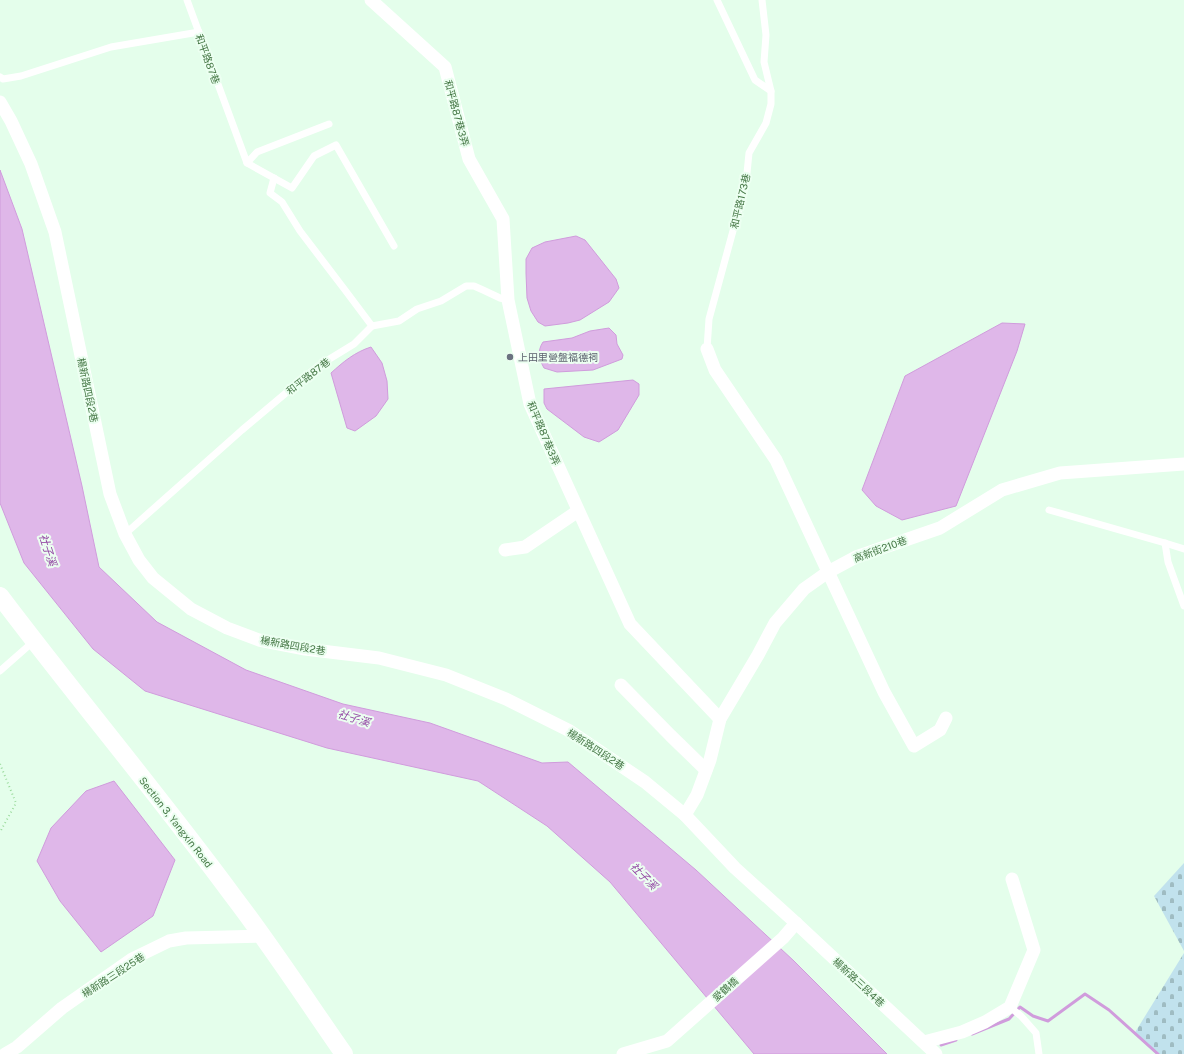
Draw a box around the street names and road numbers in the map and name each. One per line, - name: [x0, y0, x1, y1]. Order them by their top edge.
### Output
- street label: 和平路87巷: [193, 32, 223, 86]
- street label: 和平路87巷3弄: [442, 78, 472, 148]
- street label: 和平路173巷: [728, 172, 752, 230]
- street label: 和平路87巷: [284, 355, 332, 397]
- street label: 楊新路四段2巷: [75, 356, 101, 424]
- street label: 和平路87巷3弄: [525, 399, 563, 467]
- street label: 高新街210巷: [852, 534, 908, 564]
- street label: 楊新路四段2巷: [259, 633, 327, 657]
- street label: 楊新路四段2巷: [565, 726, 627, 772]
- street label: Section 3, Yangxin Road: [137, 774, 215, 870]
- street label: 楊新路三段25巷: [79, 950, 147, 1000]
- street label: 楊新路三段4巷: [831, 955, 887, 1009]
- street label: 愛鶴橋: [710, 975, 740, 1003]

